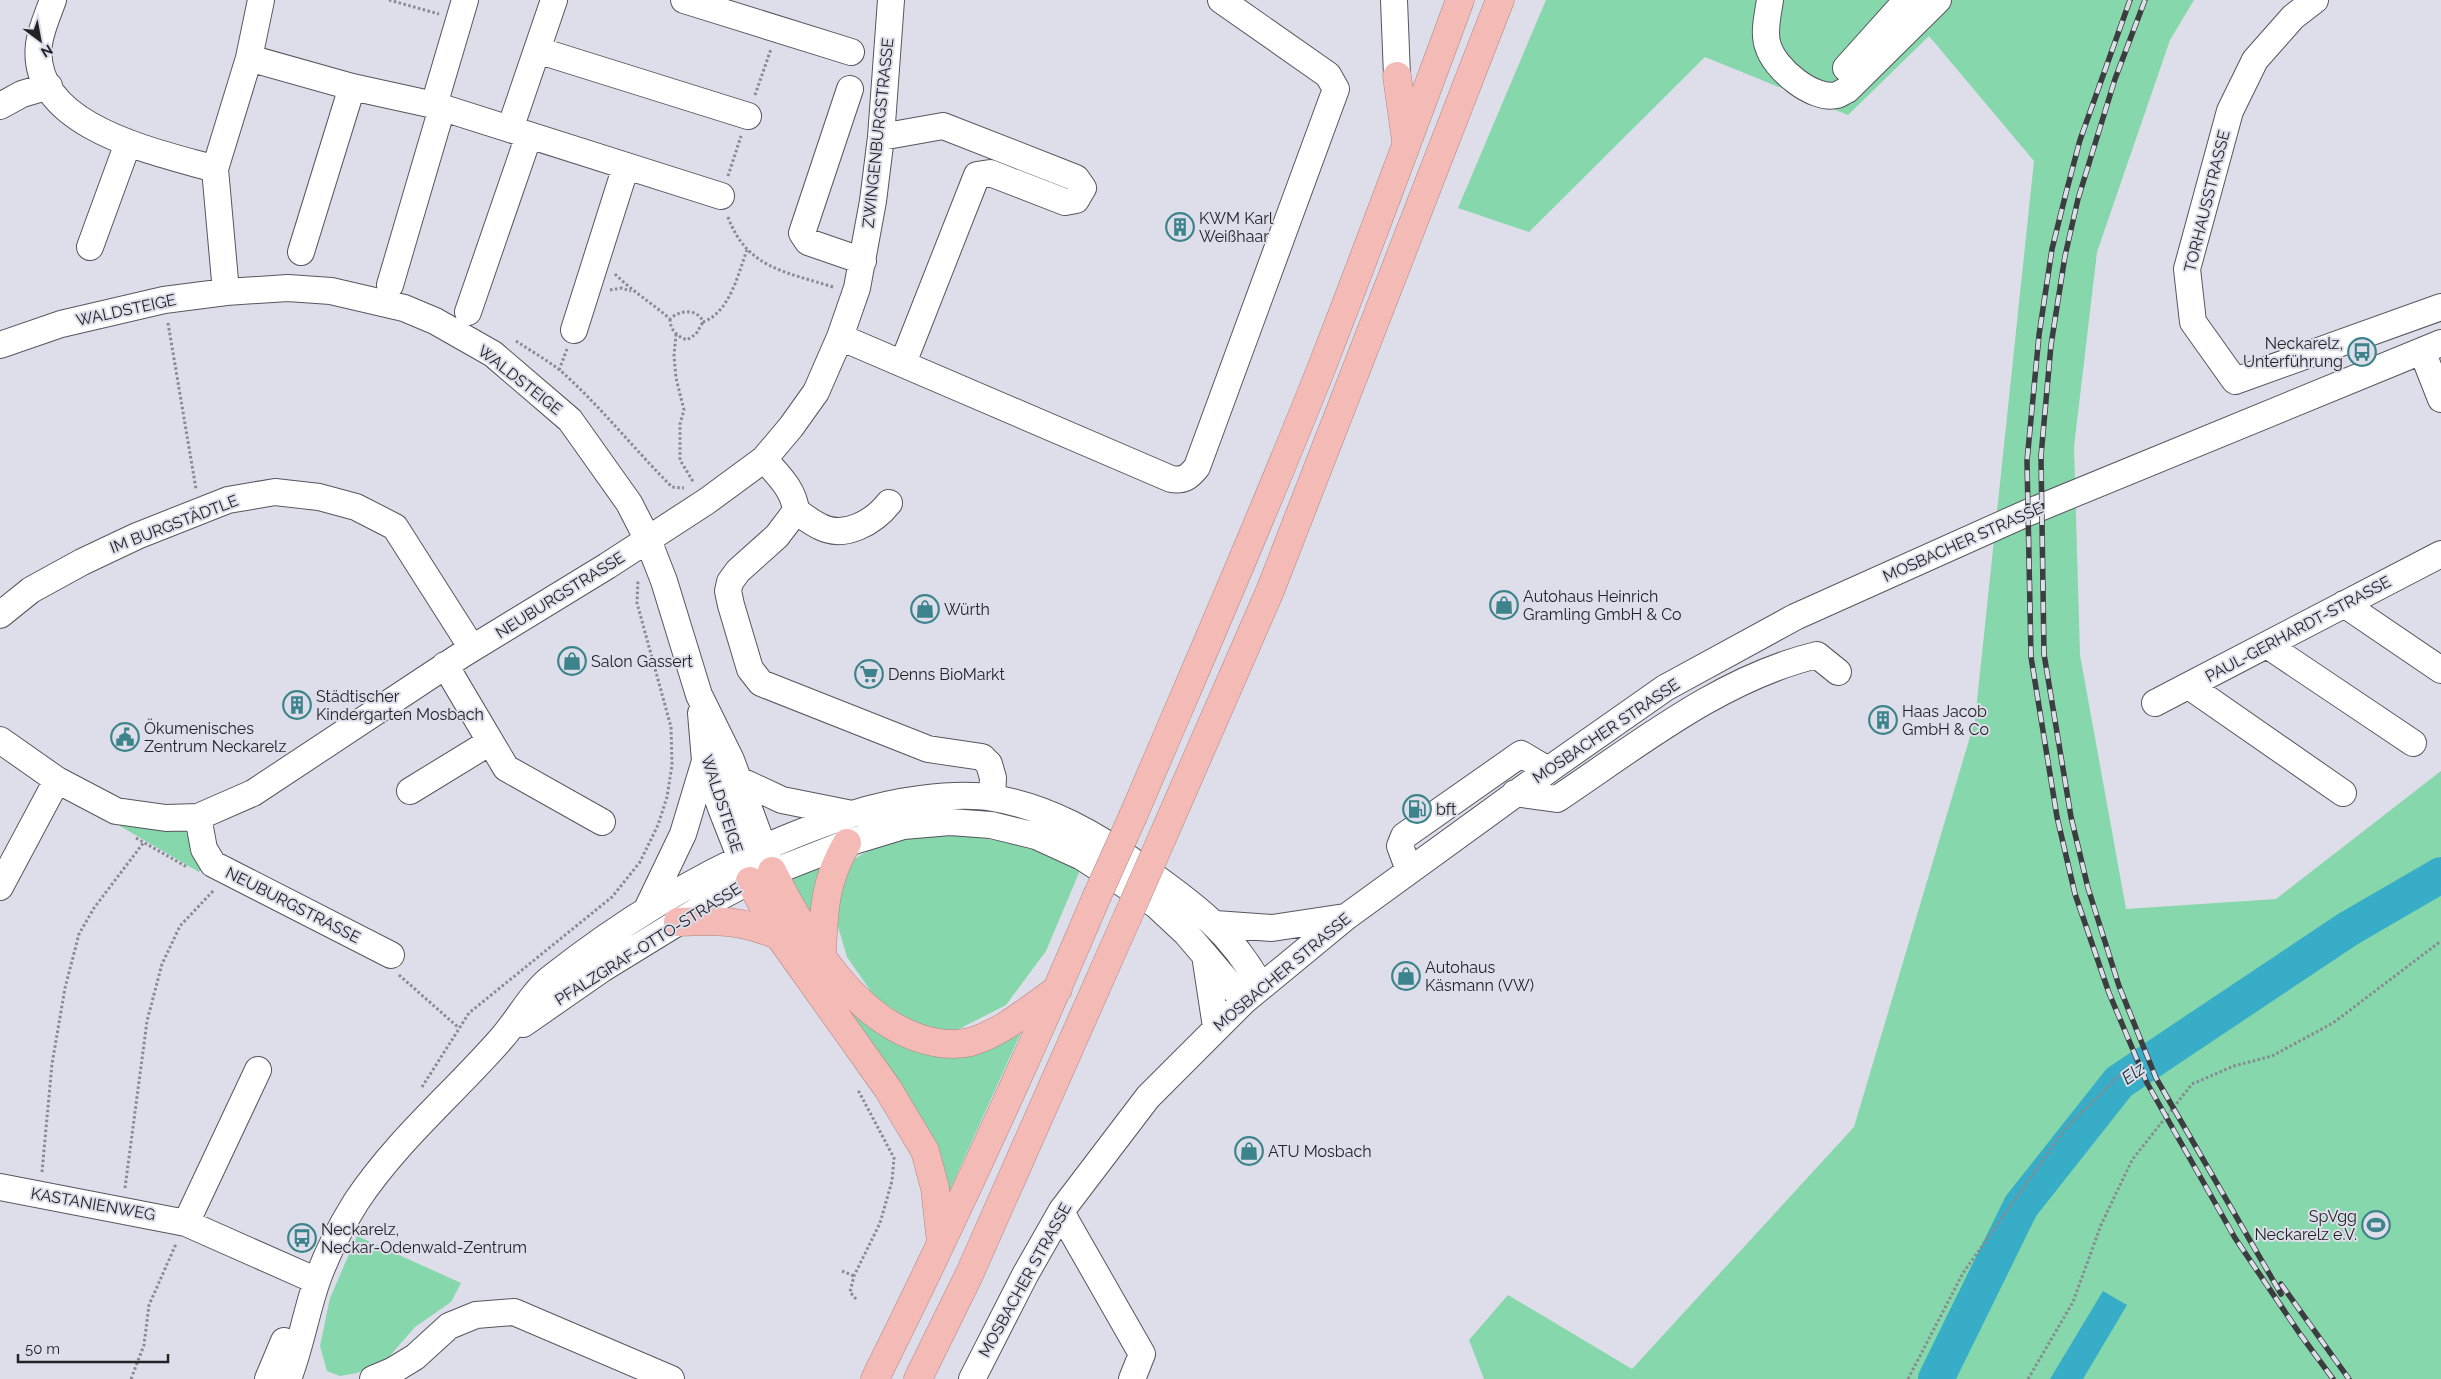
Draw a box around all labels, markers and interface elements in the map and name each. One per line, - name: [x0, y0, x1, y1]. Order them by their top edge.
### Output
- north arrow: [15, 15, 65, 65]
- street label: ZWINGENBURGSTRASSE: [859, 37, 897, 229]
- text: N: [38, 41, 56, 61]
- street label: TORHAUSSTRASSE: [2180, 128, 2234, 274]
- place label: KWM Karl Weißhaar: [1199, 209, 1274, 246]
- building icon: KWM Karl Weißhaar: [1165, 212, 1195, 242]
- street label: WALDSTEIGE: [74, 290, 178, 330]
- place label: Neckarelz, Unterführung: [2243, 334, 2343, 371]
- bus stop icon: Neckarelz, Unterführung: [2347, 337, 2377, 367]
- street label: WALDSTEIGE: [474, 341, 566, 419]
- street label: IM BURGSTÄDTLE: [107, 490, 241, 557]
- street label: MOSBACHER STRASSE: [1880, 498, 2046, 586]
- street label: NEUBURGSTRASSE: [492, 547, 628, 642]
- street label: PAUL-GERHARDT-STRASSE: [2202, 572, 2394, 686]
- place label: Autohaus Heinrich Gramling GmbH & Co: [1523, 587, 1682, 624]
- shop icon: Autohaus Heinrich Gramling GmbH & Co: [1489, 590, 1519, 620]
- shop icon: Würth: [910, 594, 940, 624]
- place label: Würth: [944, 600, 990, 619]
- shop icon: Salon Gassert: [557, 646, 587, 676]
- place label: Salon Gassert: [591, 652, 693, 671]
- supermarket icon: Denns BioMarkt: [854, 659, 884, 689]
- place label: Denns BioMarkt: [888, 665, 1006, 684]
- street label: MOSBACHER STRASSE: [1529, 675, 1683, 787]
- place label: Städtischer Kindergarten Mosbach: [316, 687, 484, 724]
- building icon: Städtischer Kindergarten Mosbach: [282, 690, 312, 720]
- place label: Haas Jacob GmbH & Co: [1902, 702, 1989, 739]
- building icon: Haas Jacob GmbH & Co: [1868, 705, 1898, 735]
- place label: Ökumenisches Zentrum Neckarelz: [144, 718, 286, 756]
- public building icon: Ökumenisches Zentrum Neckarelz: [110, 722, 140, 752]
- street label: WALDSTEIGE: [697, 753, 747, 856]
- fuel station icon: bft: [1402, 794, 1432, 824]
- place label: bft: [1436, 800, 1457, 819]
- street label: NEUBURGSTRASSE: [223, 863, 364, 947]
- street label: PFALZGRAF-OTTO-STRASSE: [551, 879, 745, 1009]
- street label: MOSBACHER STRASSE: [1210, 909, 1355, 1035]
- place label: Autohaus Käsmann (VW): [1425, 958, 1534, 995]
- shop icon: Autohaus Käsmann (VW): [1391, 961, 1421, 991]
- water label: Elz: [2117, 1057, 2149, 1088]
- shop icon: ATU Mosbach: [1234, 1136, 1264, 1166]
- place label: ATU Mosbach: [1268, 1142, 1372, 1161]
- street label: KASTANIENWEG: [29, 1184, 157, 1224]
- street label: MOSBACHER STRASSE: [975, 1199, 1075, 1360]
- place label: SpVgg Neckarelz e.V.: [2254, 1207, 2357, 1244]
- sports icon: SpVgg Neckarelz e.V.: [2361, 1210, 2391, 1240]
- place label: Neckarelz, Neckar-Odenwald-Zentrum: [321, 1220, 527, 1257]
- bus stop icon: Neckarelz, Neckar-Odenwald-Zentrum: [287, 1223, 317, 1253]
- scale bar: [18, 1332, 168, 1364]
- text: 50 m: [25, 1340, 60, 1358]

